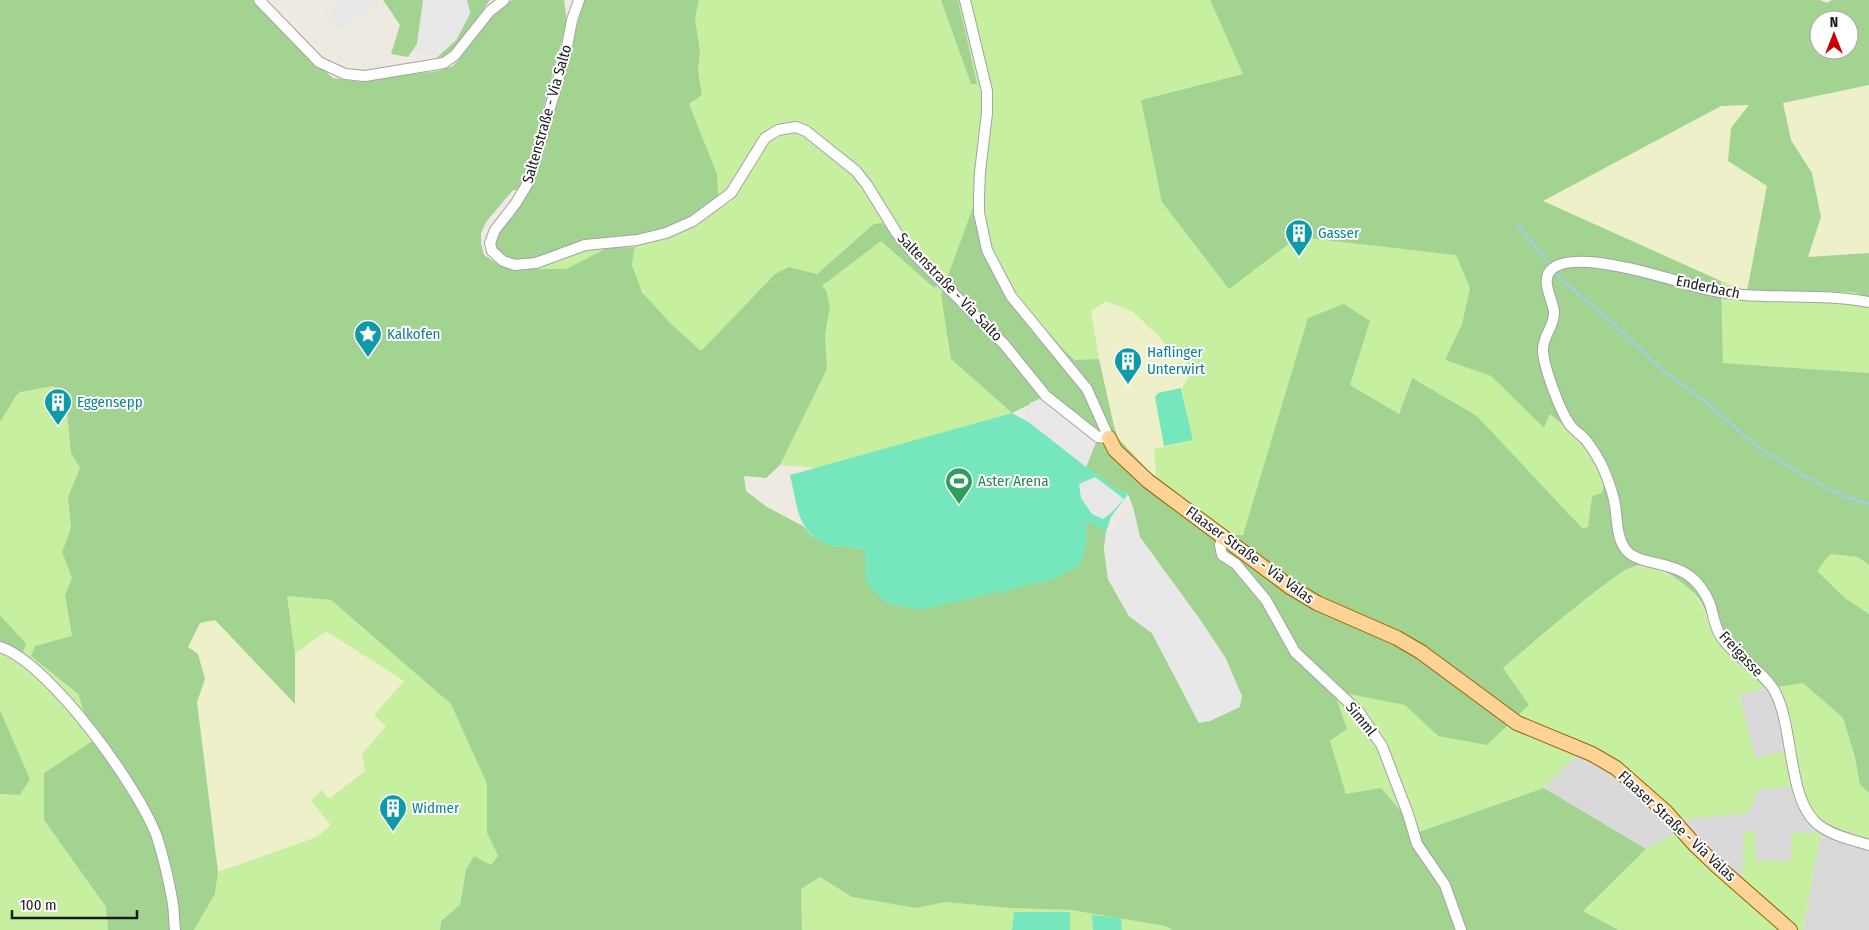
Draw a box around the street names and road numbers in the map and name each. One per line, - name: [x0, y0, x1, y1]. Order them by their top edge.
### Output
- street label: Saltenstraße - Via Salto: [519, 42, 575, 185]
- street label: Saltenstraße - Via Salto: [894, 229, 1006, 345]
- street label: Enderbach: [1674, 271, 1742, 303]
- street label: Flaaser Straße - Via Valas: [1182, 502, 1318, 608]
- street label: Freigasse: [1715, 627, 1767, 681]
- street label: Simml: [1342, 698, 1380, 740]
- street label: Flaaser Straße - Via Valas: [1615, 767, 1739, 885]

